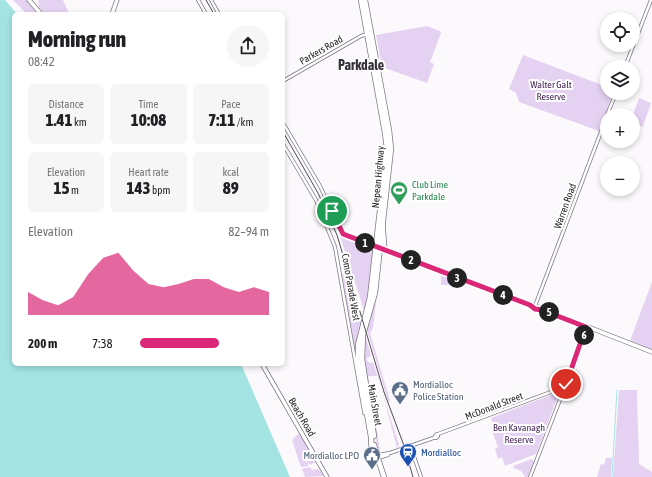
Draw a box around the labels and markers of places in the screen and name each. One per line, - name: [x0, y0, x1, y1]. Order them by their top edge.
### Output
- place label: Club Lime Parkdale: [412, 179, 448, 202]
- sports icon: Club Lime Parkdale: [389, 180, 409, 205]
- pin: [315, 194, 349, 228]
- pin: 1: [355, 233, 375, 253]
- pin: 2: [401, 250, 421, 270]
- pin: 3: [447, 268, 467, 288]
- pin: 4: [493, 285, 513, 305]
- pin: 5: [539, 302, 559, 322]
- pin: 6: [574, 325, 594, 345]
- pin: [549, 367, 583, 401]
- place label: Mordialloc Police Station: [413, 379, 464, 402]
- public building icon: Mordialloc Police Station: [390, 380, 410, 405]
- station icon: Mordialloc: [398, 442, 418, 467]
- public building icon: Mordialloc LPO: [362, 445, 382, 470]
- place label: Mordialloc: [421, 447, 461, 458]
- place label: Mordialloc LPO: [303, 450, 359, 461]

